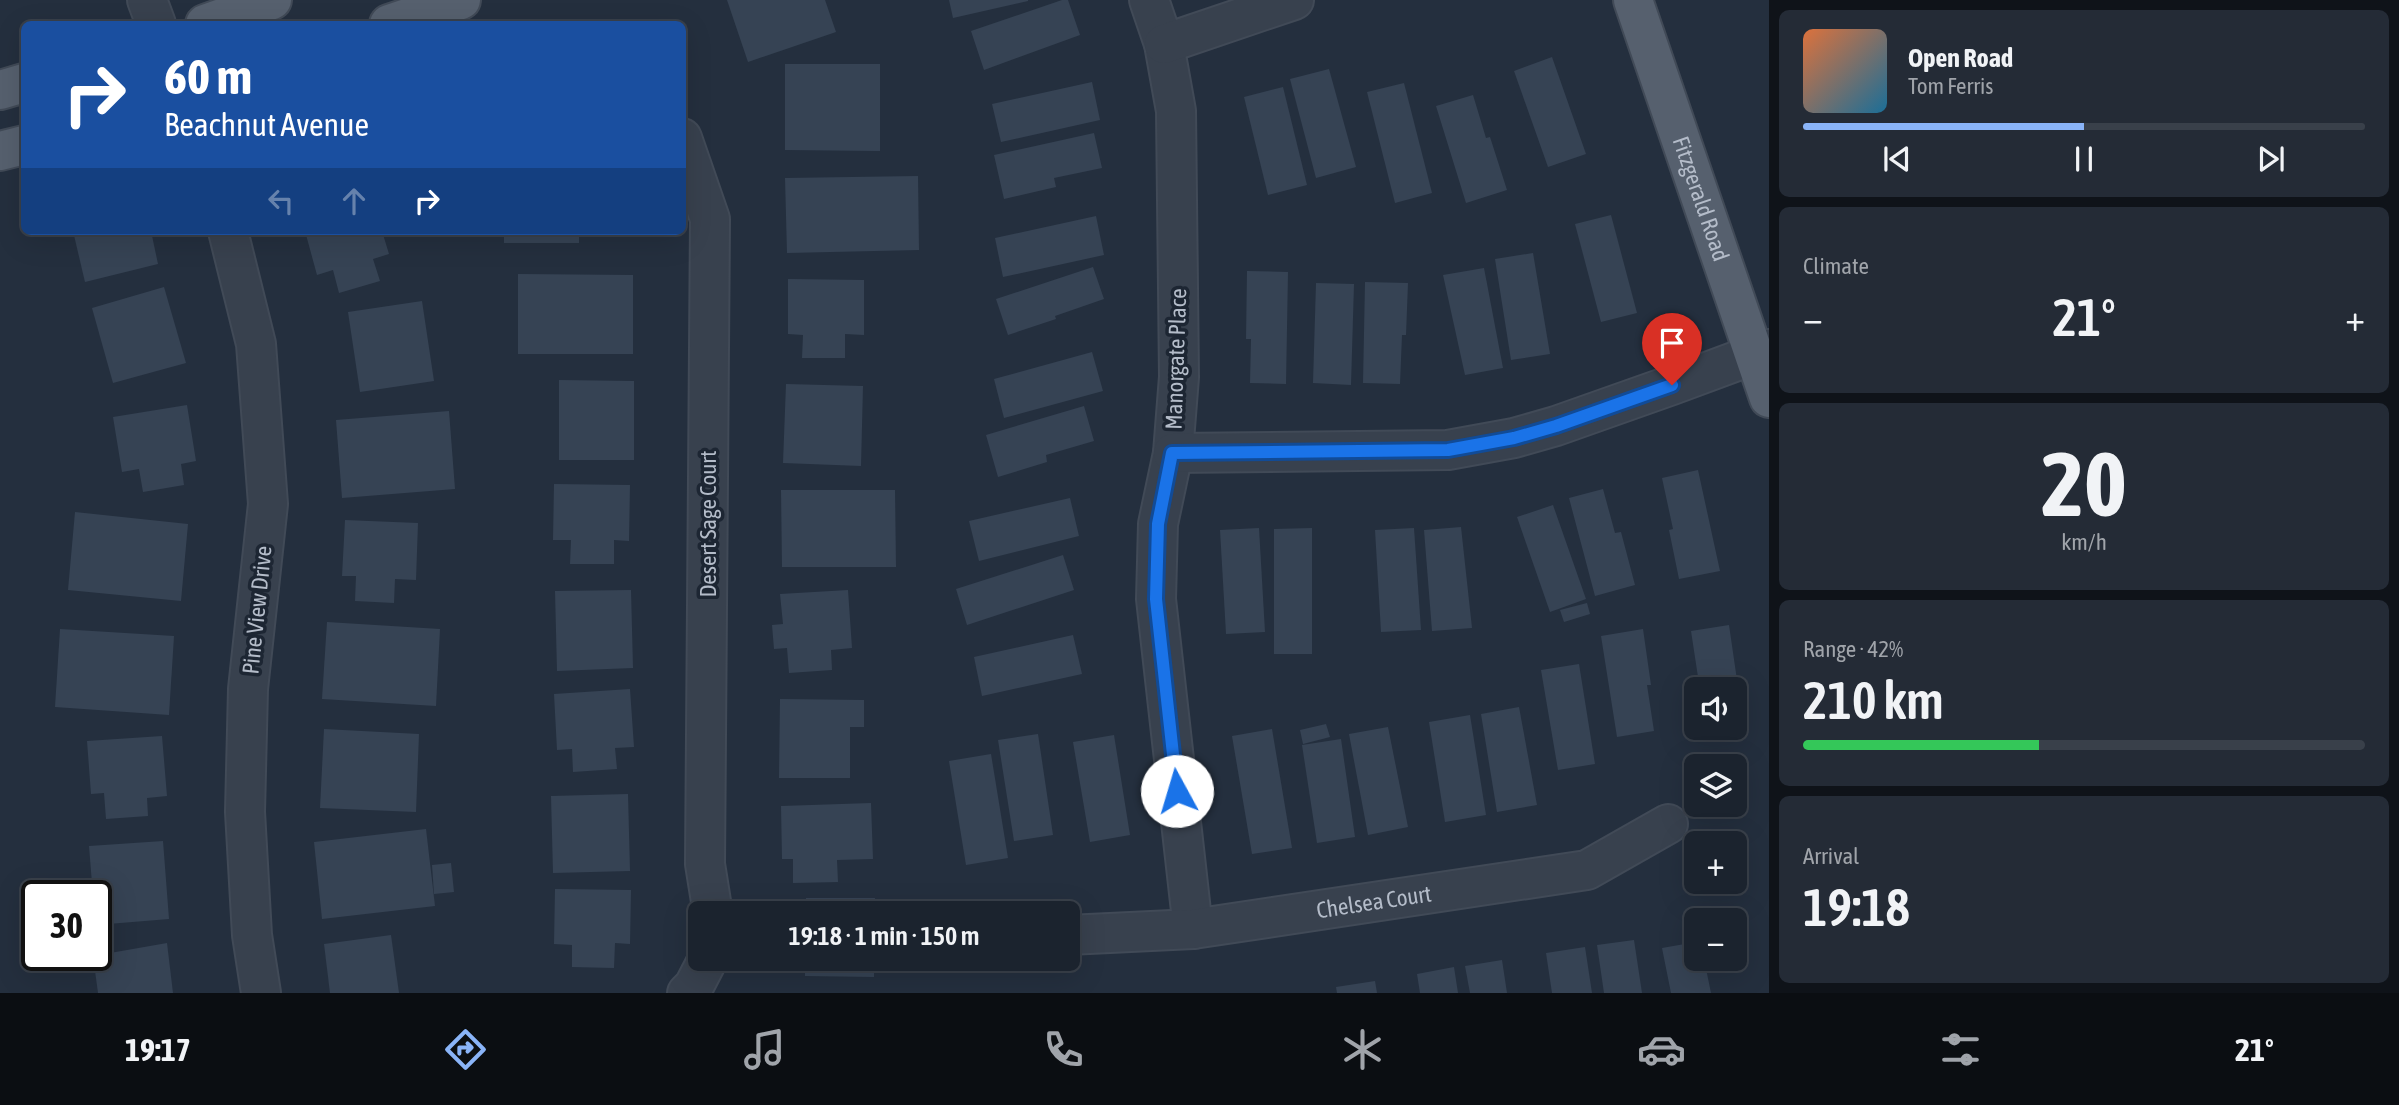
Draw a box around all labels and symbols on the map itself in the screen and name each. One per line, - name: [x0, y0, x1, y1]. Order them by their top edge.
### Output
- street label: Fitzgerald Road: [1668, 133, 1734, 265]
- street label: Manorgate Place: [1161, 288, 1191, 430]
- pin: [1642, 313, 1702, 385]
- street label: Desert Sage Court: [695, 450, 721, 598]
- street label: Pine View Drive: [237, 544, 277, 676]
- position arrow: [1140, 754, 1214, 828]
- speed limit sign: 30: [21, 880, 112, 971]
- street label: Chelsea Court: [1315, 880, 1433, 923]

